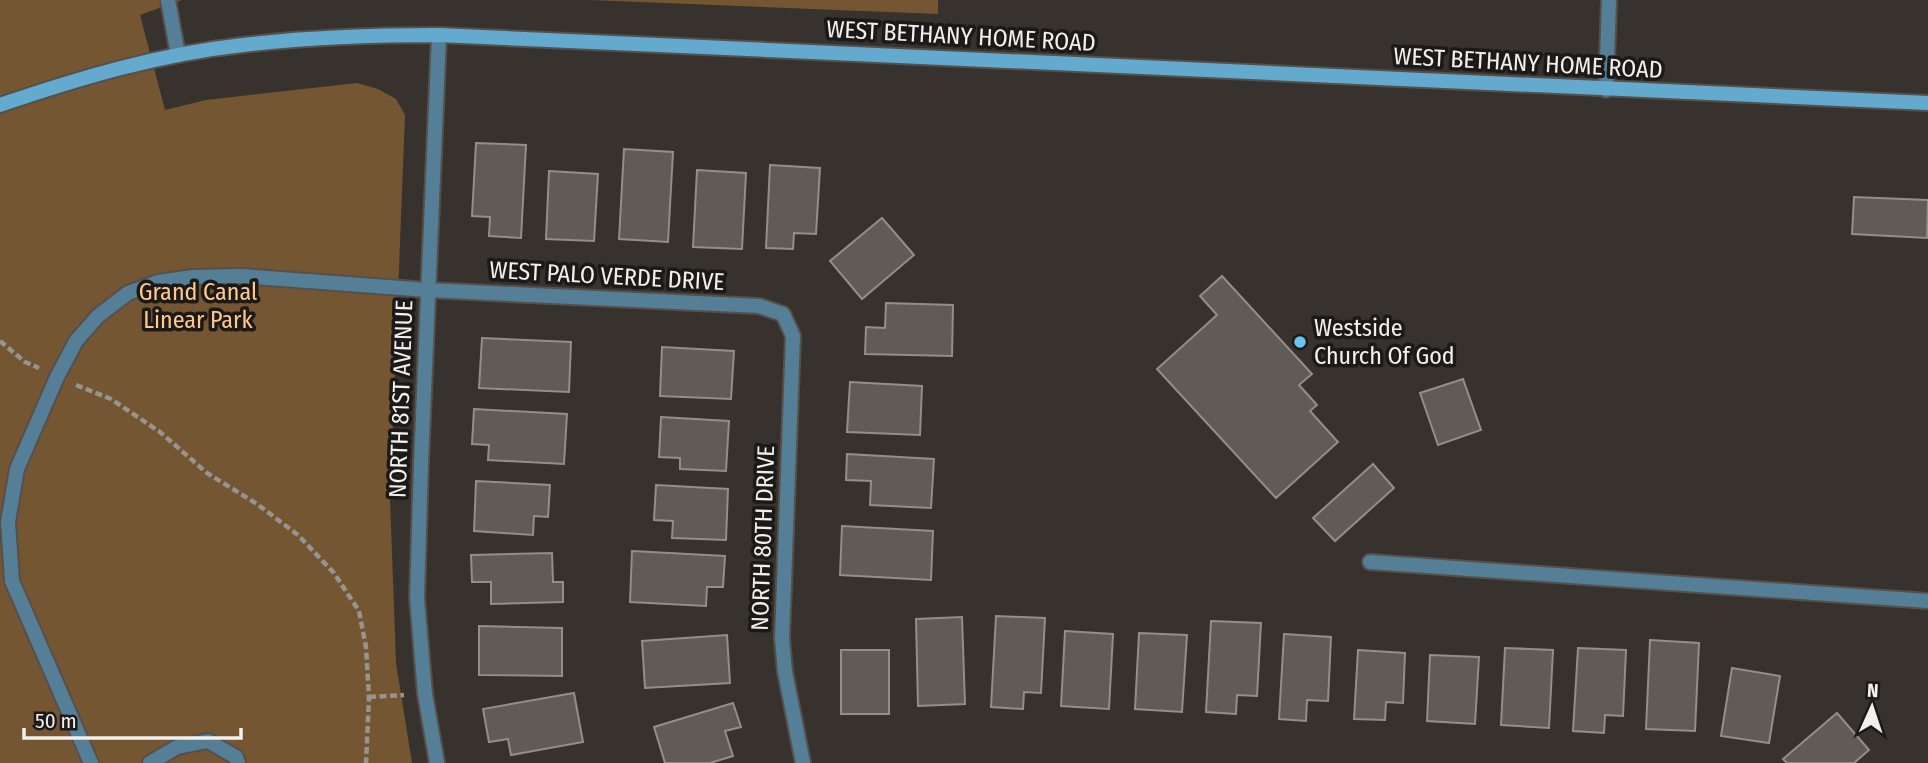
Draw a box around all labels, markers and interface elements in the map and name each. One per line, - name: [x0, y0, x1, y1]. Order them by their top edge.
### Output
- street label: WEST BETHANY HOME ROAD: [826, 15, 1096, 57]
- street label: WEST BETHANY HOME ROAD: [1393, 42, 1663, 84]
- street label: WEST PALO VERDE DRIVE: [489, 256, 725, 296]
- park label: Grand Canal Linear Park: [139, 278, 257, 334]
- street label: NORTH 81ST AVENUE: [384, 300, 418, 498]
- place label: Westside Church Of God: [1314, 314, 1455, 370]
- marker: Westside Church Of God: [1292, 334, 1308, 350]
- street label: NORTH 80TH DRIVE: [746, 445, 780, 631]
- north arrow: [1837, 672, 1907, 742]
- text: N: [1867, 679, 1879, 702]
- scale bar: [24, 696, 242, 740]
- text: 50 m: [35, 708, 77, 734]

